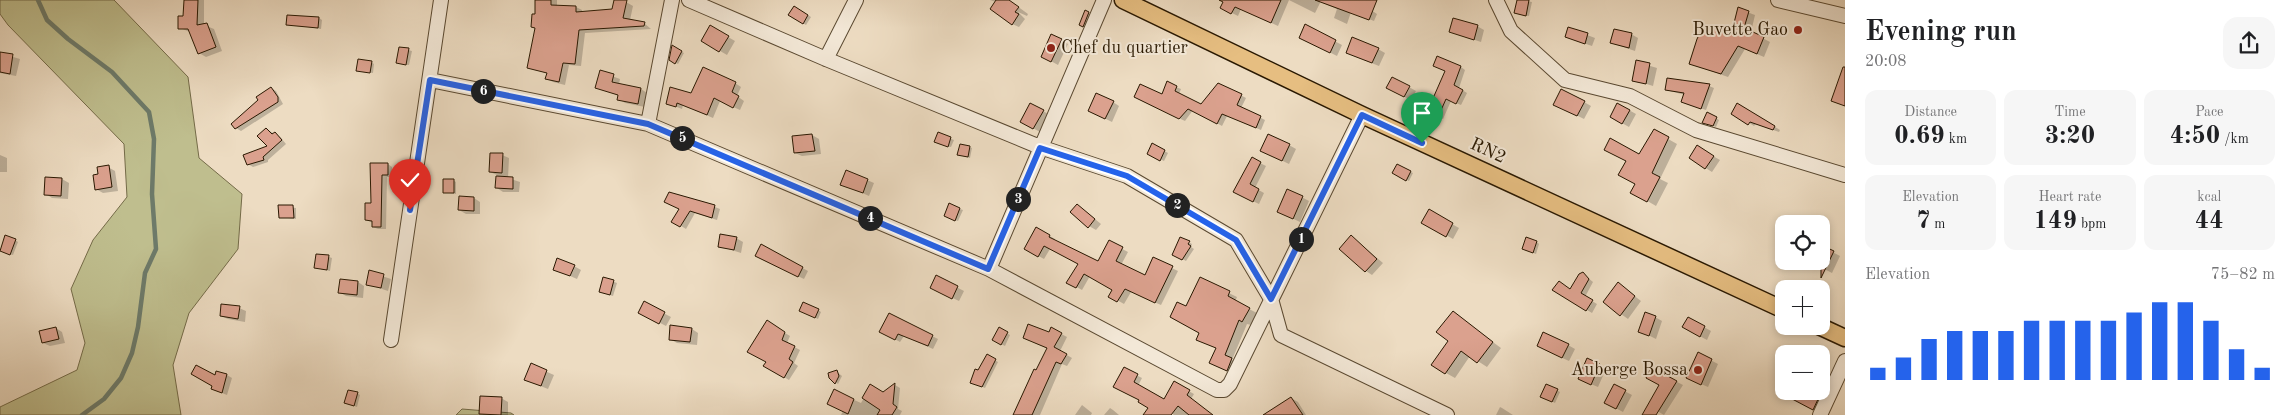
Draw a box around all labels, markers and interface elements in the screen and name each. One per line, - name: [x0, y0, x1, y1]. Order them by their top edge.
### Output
- button: share: [2223, 17, 2275, 69]
- text: Evening run: [1865, 19, 2017, 47]
- place label: Buvette Gao: [1692, 21, 1788, 39]
- marker: Buvette Gao: [1792, 24, 1804, 36]
- place label: Chef du quartier: [1061, 39, 1189, 57]
- marker: Chef du quartier: [1045, 42, 1057, 54]
- text: 20:08: [1865, 54, 1907, 70]
- pin: 6: [470, 78, 496, 104]
- text: 6: [479, 84, 488, 98]
- pin: [1401, 92, 1443, 143]
- icon: arrive: [1408, 99, 1436, 127]
- text: Distance: [1904, 105, 1957, 119]
- text: Time: [2054, 105, 2086, 119]
- text: Pace: [2195, 105, 2224, 119]
- text: 0.69: [1894, 124, 1945, 149]
- text: 3:20: [2045, 124, 2095, 149]
- text: 4:50: [2170, 124, 2220, 149]
- pin: 5: [670, 126, 694, 150]
- text: 5: [678, 131, 687, 145]
- text: km: [1945, 132, 1967, 146]
- text: /km: [2220, 132, 2249, 146]
- street label: RN2: [1467, 135, 1509, 167]
- pin: [389, 159, 431, 210]
- icon: check: [396, 166, 424, 194]
- pin: 3: [1006, 186, 1030, 212]
- text: Elevation: [1902, 190, 1959, 204]
- text: Heart rate: [2039, 190, 2101, 204]
- text: kcal: [2197, 190, 2221, 204]
- text: 3: [1014, 192, 1023, 206]
- pin: 2: [1164, 192, 1190, 218]
- text: 2: [1173, 198, 1182, 212]
- pin: 4: [858, 206, 882, 230]
- text: 7: [1916, 209, 1930, 234]
- text: 149: [2034, 209, 2077, 234]
- text: 44: [2195, 209, 2224, 234]
- text: 4: [866, 211, 875, 225]
- map controls: [1775, 215, 1830, 400]
- button: locate: [1775, 215, 1830, 270]
- text: m: [1930, 217, 1945, 231]
- text: bpm: [2077, 217, 2106, 231]
- pin: 1: [1288, 226, 1314, 252]
- text: 1: [1297, 232, 1306, 246]
- text: Elevation: [1865, 267, 1930, 283]
- text: 75–82 m: [2211, 267, 2275, 283]
- button: +: [1775, 280, 1830, 335]
- button: −: [1775, 345, 1830, 400]
- place label: Auberge Bossa: [1571, 361, 1688, 379]
- marker: Auberge Bossa: [1692, 364, 1704, 376]

